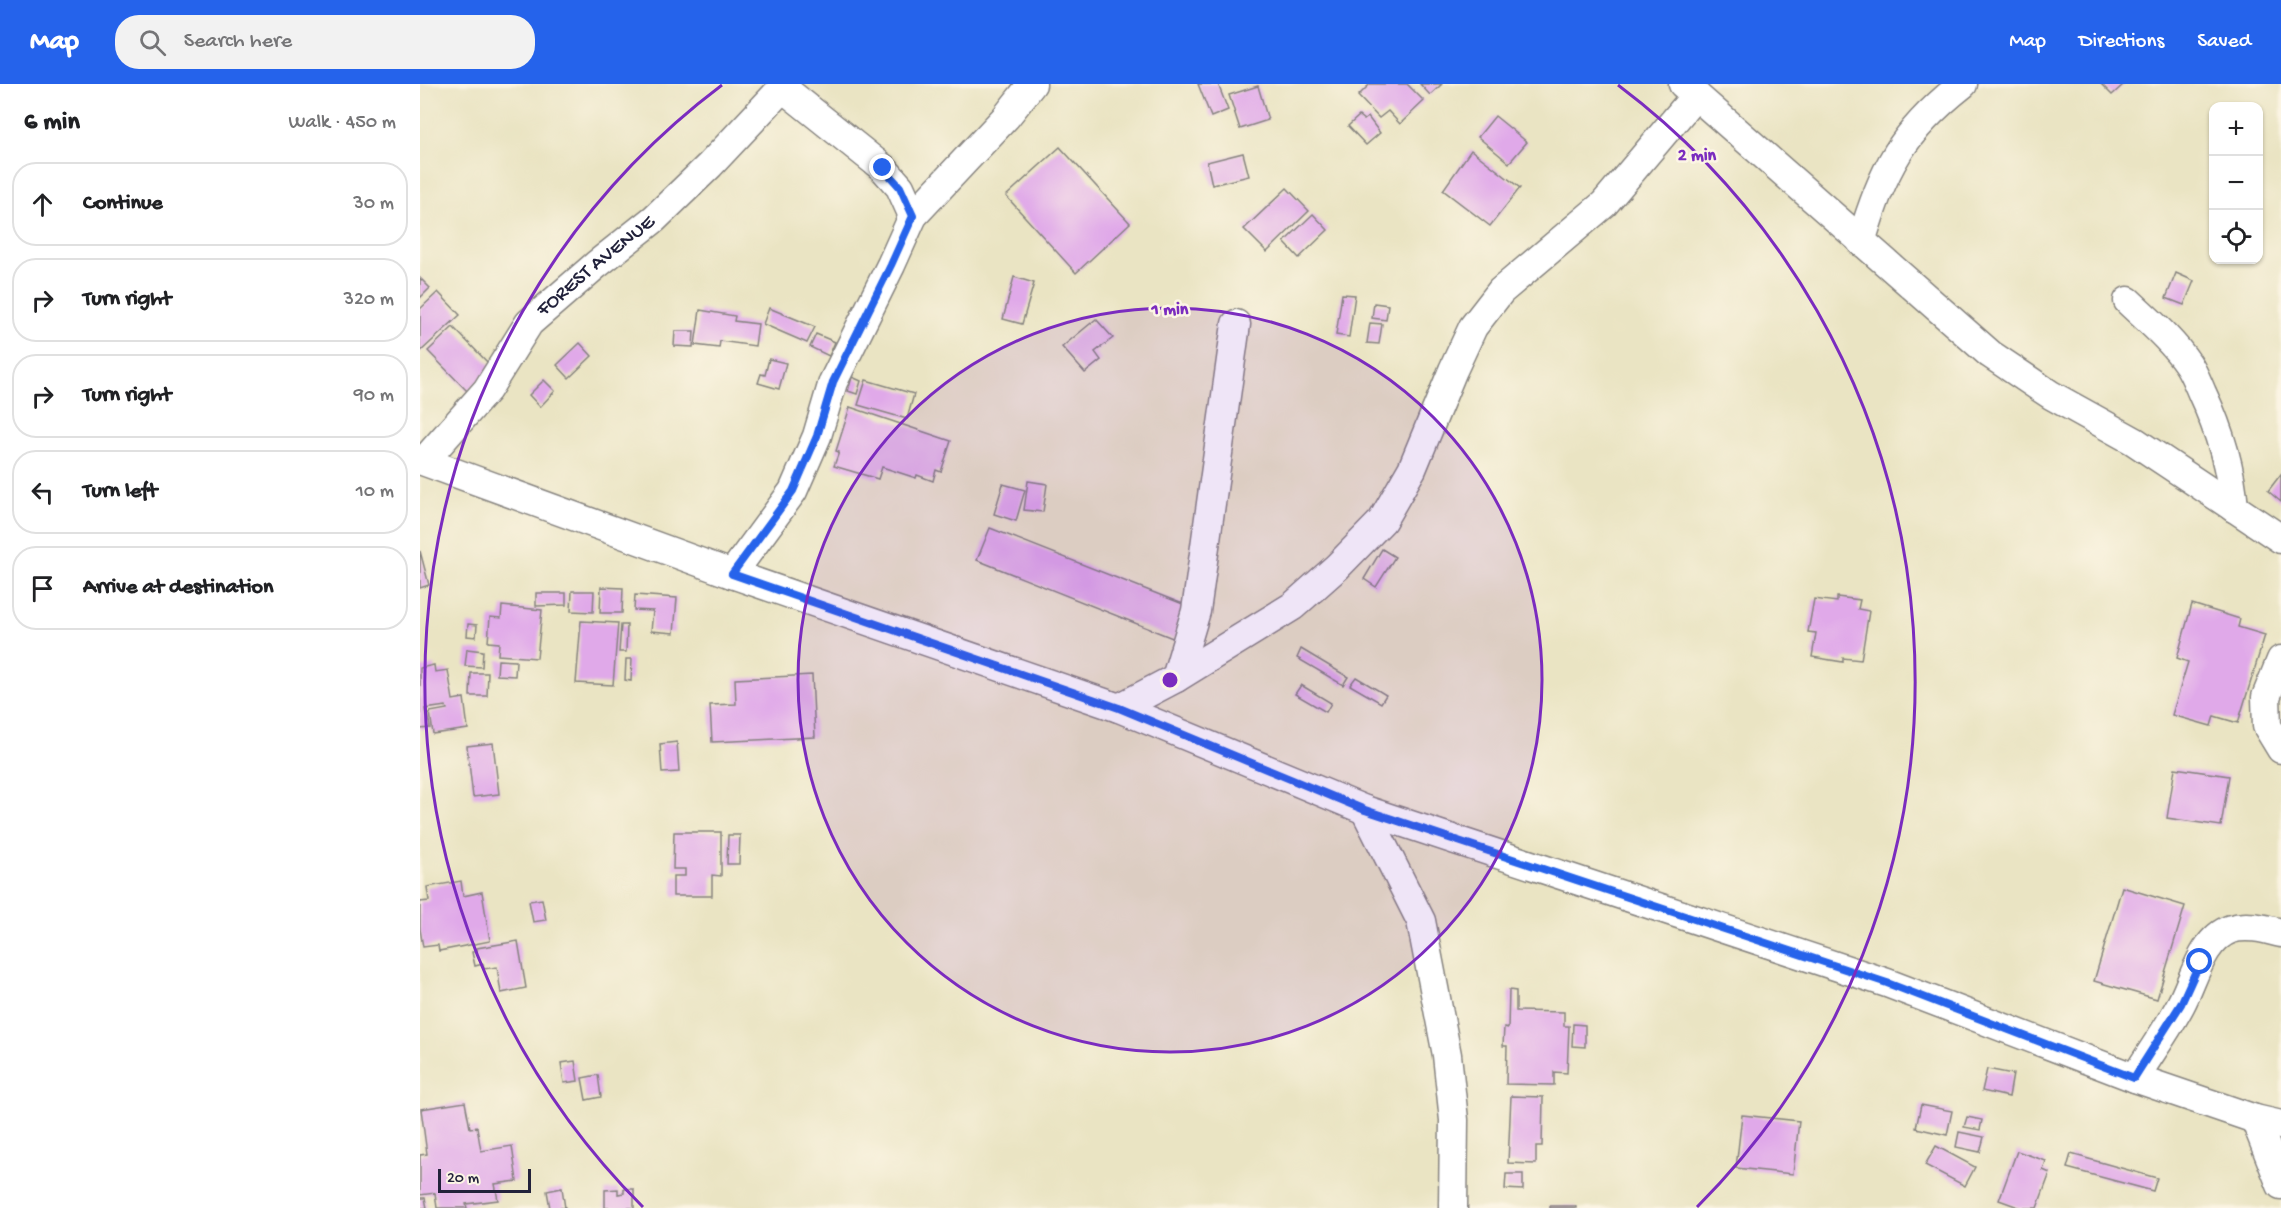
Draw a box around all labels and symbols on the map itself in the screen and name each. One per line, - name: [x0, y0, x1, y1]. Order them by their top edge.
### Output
- text: 2 min: [1678, 146, 1717, 167]
- route end: [869, 154, 895, 180]
- street label: FOREST AVENUE: [531, 210, 661, 323]
- text: 1 min: [1151, 300, 1189, 321]
- centre of rings: [1160, 670, 1180, 690]
- route start: [2186, 948, 2212, 974]
- scale bar: [438, 1166, 531, 1194]

